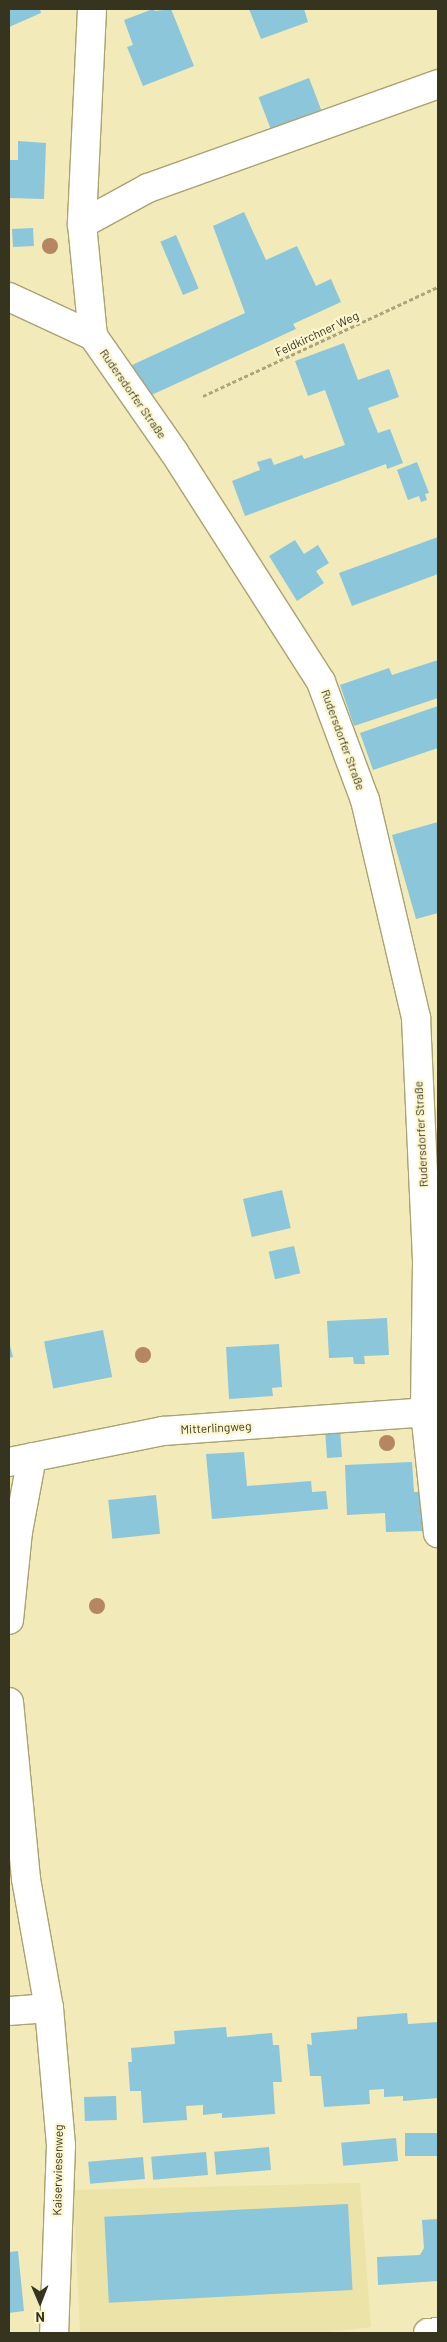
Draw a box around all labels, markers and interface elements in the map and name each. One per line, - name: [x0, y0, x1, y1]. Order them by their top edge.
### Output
- street label: Feldkirchner Weg: [273, 308, 361, 360]
- street label: Rudersdorfer Straße: [97, 346, 169, 442]
- street label: Rudersdorfer Straße: [318, 688, 368, 792]
- street label: Rudersdorfer Straße: [411, 1081, 431, 1187]
- street label: Mitterlingweg: [180, 1419, 252, 1437]
- street label: Kaiserwiesenweg: [50, 2124, 66, 2216]
- north arrow: [15, 2277, 65, 2327]
- text: N: [35, 2309, 45, 2326]

